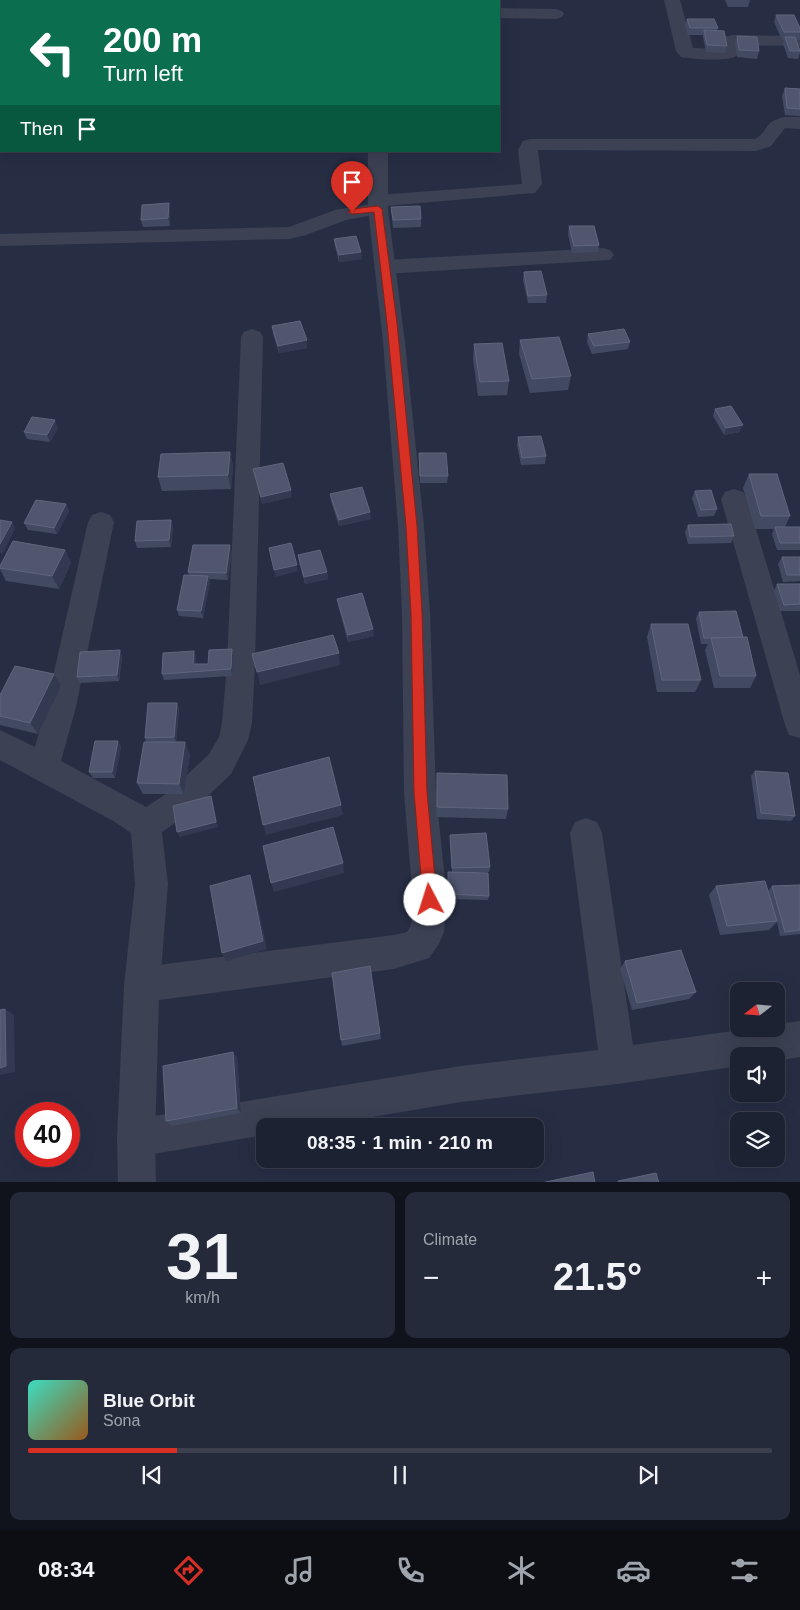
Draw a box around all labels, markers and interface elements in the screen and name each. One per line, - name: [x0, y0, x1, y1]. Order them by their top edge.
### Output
- icon: left: [20, 20, 85, 85]
- text: 200 m: [103, 20, 202, 59]
- text: Turn left: [103, 61, 183, 86]
- icon: arrive: [73, 115, 101, 143]
- text: Then: [20, 118, 63, 139]
- pin: [331, 161, 373, 212]
- icon: arrive: [338, 168, 366, 196]
- position arrow: [403, 873, 455, 925]
- north arrow: [730, 982, 785, 1038]
- map controls: [730, 982, 785, 1167]
- button: sound: [730, 1047, 785, 1102]
- speed limit sign: 40: [15, 1102, 80, 1167]
- button: layers: [730, 1112, 785, 1167]
- text: 08:35 · 1 min · 210 m: [307, 1132, 493, 1153]
- text: 31: [166, 1220, 239, 1293]
- text: Climate: [423, 1231, 477, 1248]
- text: 21.5°: [553, 1256, 642, 1298]
- text: −: [423, 1262, 439, 1293]
- text: +: [756, 1262, 772, 1293]
- text: km/h: [185, 1289, 220, 1306]
- text: Blue Orbit: [103, 1390, 195, 1411]
- text: Sona: [103, 1412, 140, 1429]
- icon: previous: [138, 1461, 166, 1489]
- icon: pause: [386, 1461, 414, 1489]
- icon: next: [634, 1461, 662, 1489]
- icon: directions: [171, 1553, 206, 1588]
- icon: music: [282, 1553, 317, 1588]
- icon: phone: [393, 1553, 428, 1588]
- icon: climate: [504, 1553, 539, 1588]
- icon: car: [616, 1553, 651, 1588]
- icon: filters: [727, 1553, 762, 1588]
- text: 08:34: [38, 1557, 94, 1582]

